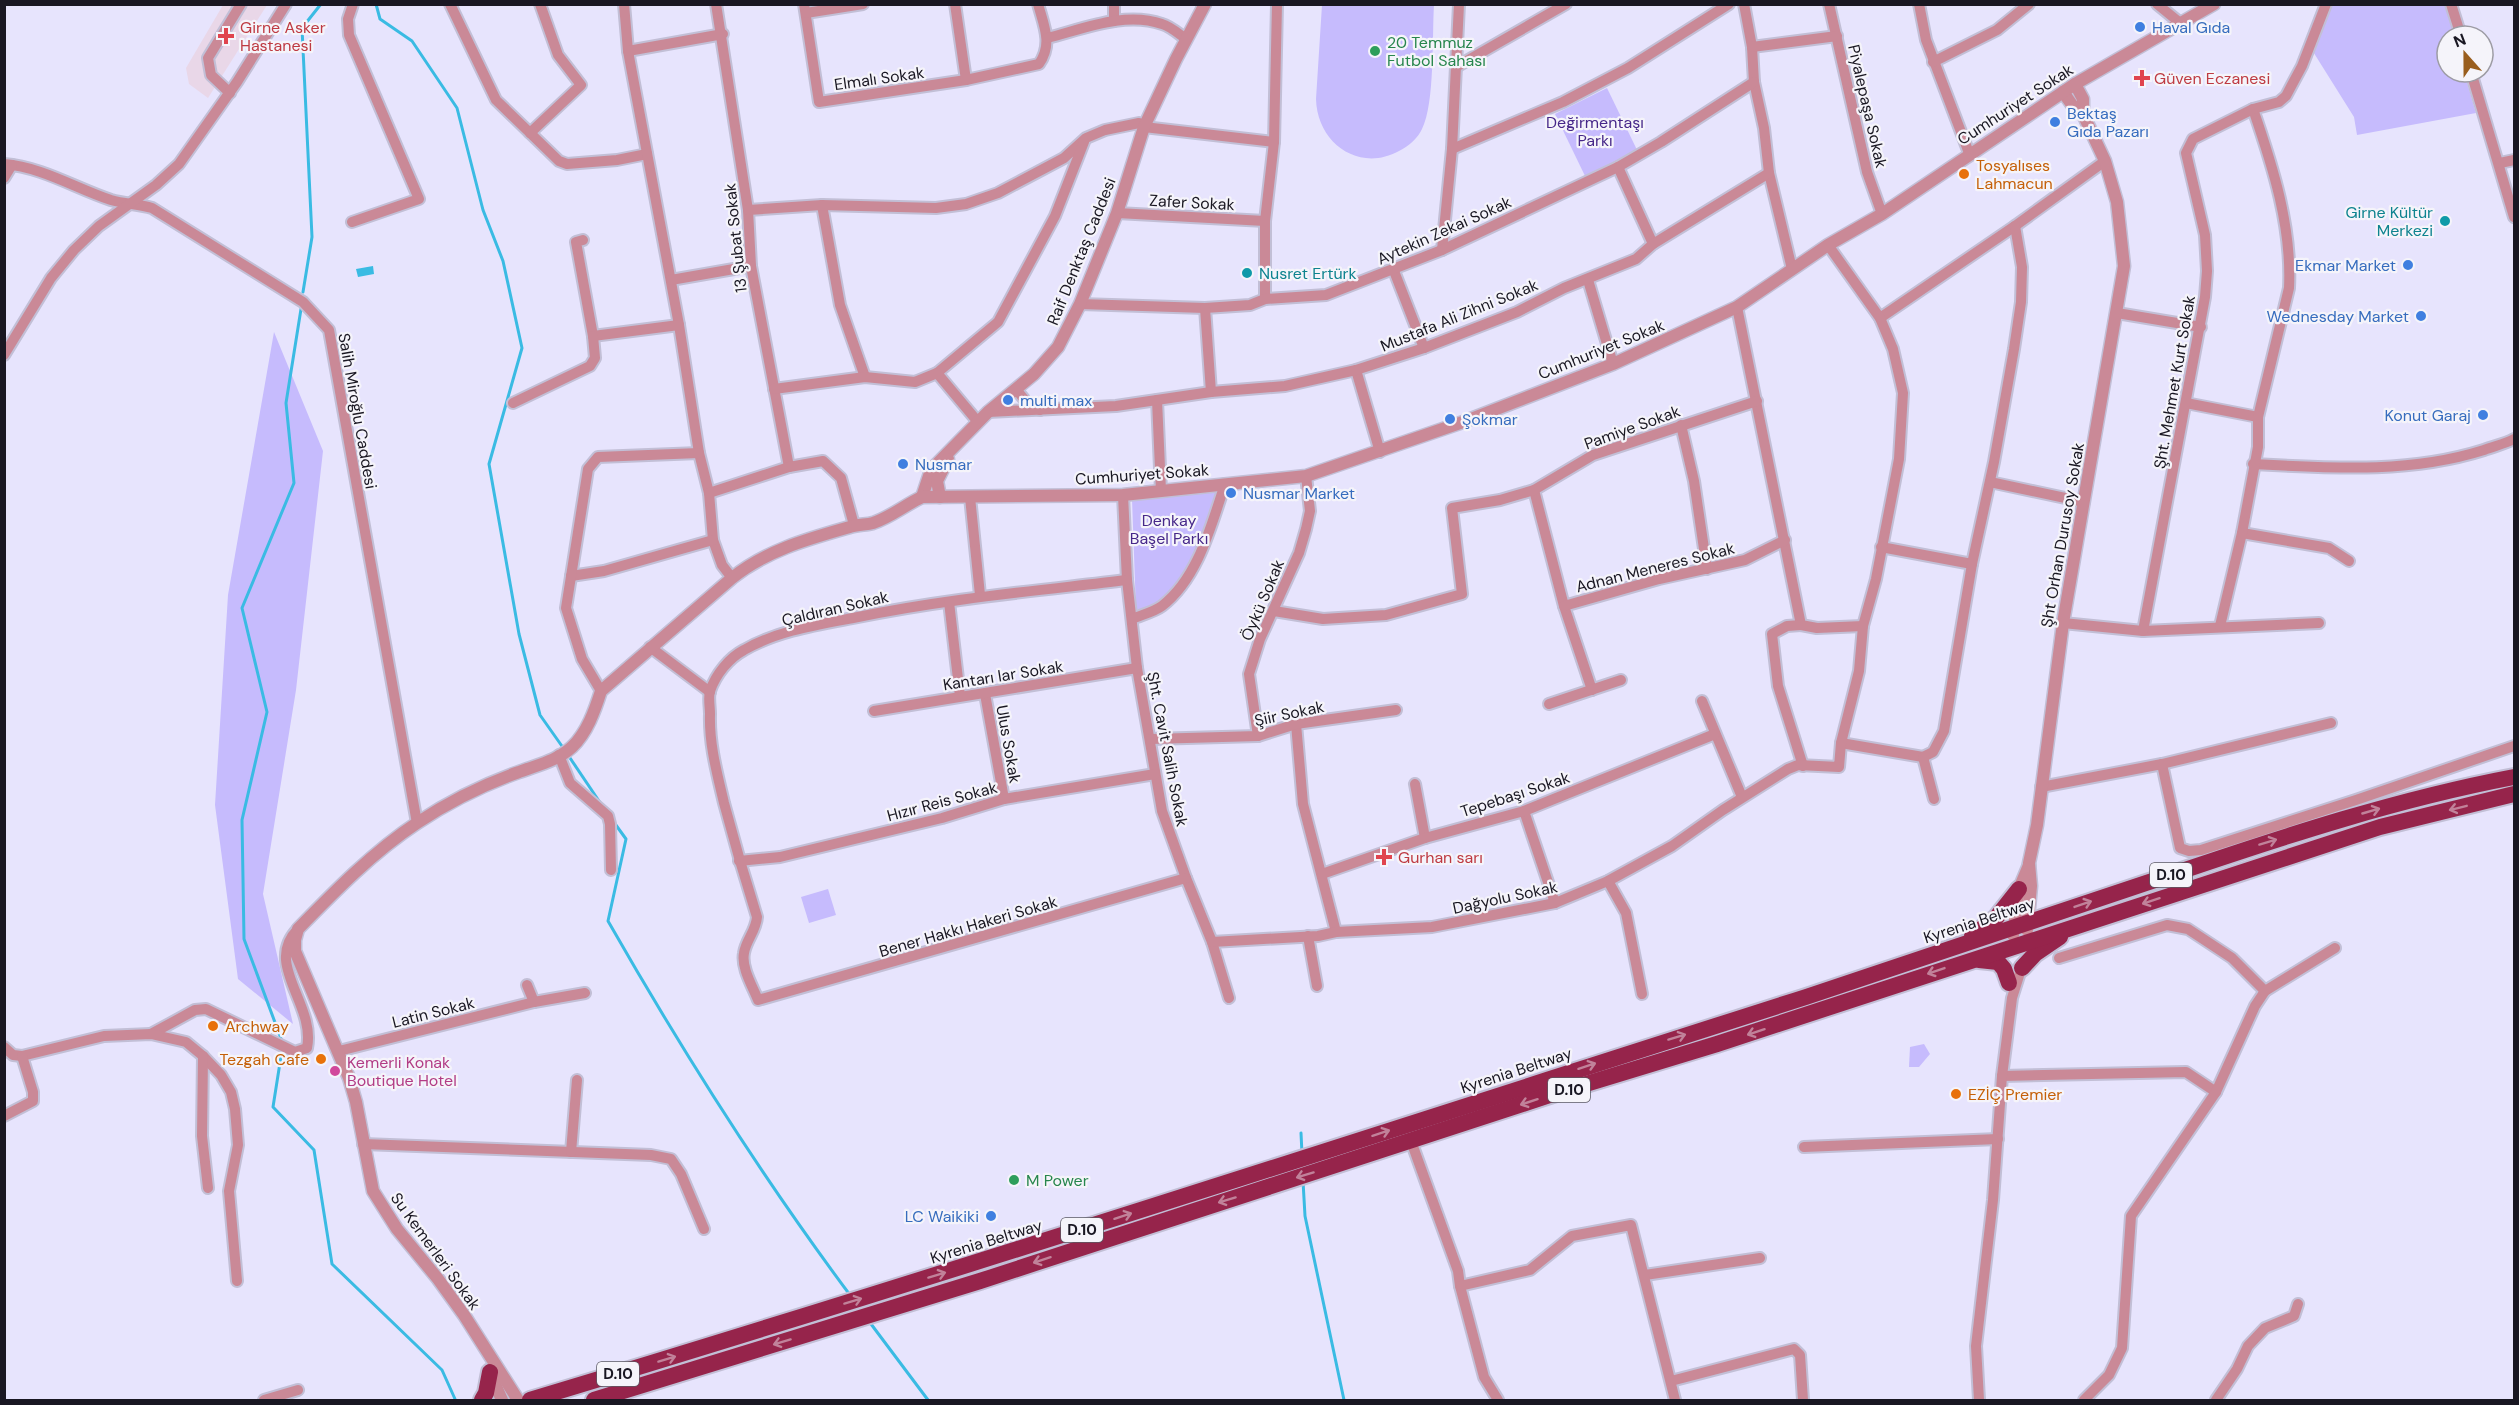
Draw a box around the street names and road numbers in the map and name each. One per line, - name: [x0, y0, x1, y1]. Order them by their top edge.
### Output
- street label: Piyalepaşa Sokak: [1843, 42, 1892, 170]
- street label: Cumhuriyet Sokak: [1953, 59, 2077, 150]
- street label: Elmalı Sokak: [833, 62, 925, 95]
- street label: Raif Denktaş Caddesi: [1042, 174, 1121, 328]
- street label: 13 Şubat Sokak: [719, 182, 752, 294]
- street label: Zafer Sokak: [1149, 190, 1235, 215]
- street label: Aytekin Zekai Sokak: [1374, 191, 1515, 270]
- street label: Mustafa Ali Zihni Sokak: [1377, 274, 1541, 357]
- street label: Şht. Mehmet Kurt Sokak: [2149, 294, 2200, 470]
- street label: Cumhuriyet Sokak: [1535, 315, 1667, 384]
- street label: Salih Miroğlu Caddesi: [333, 331, 382, 491]
- street label: Pamiye Sokak: [1581, 400, 1683, 455]
- street label: Şht Orhan Durusoy Sokak: [2036, 441, 2089, 629]
- street label: Cumhuriyet Sokak: [1074, 459, 1210, 490]
- street label: Adnan Meneres Sokak: [1574, 538, 1737, 597]
- street label: Öykü Sokak: [1236, 556, 1289, 644]
- street label: Çaldıran Sokak: [780, 586, 891, 631]
- street label: Kantarı lar Sokak: [941, 656, 1065, 695]
- street label: Şht. Cavit Salih Sokak: [1142, 670, 1193, 828]
- street label: Şiir Sokak: [1252, 696, 1326, 731]
- street label: Ulus Sokak: [991, 703, 1026, 785]
- street label: Tepebaşı Sokak: [1458, 767, 1573, 822]
- street label: Hızır Reis Sokak: [885, 777, 1000, 826]
- road number: D.10: [2150, 863, 2192, 887]
- street label: Dağyolu Sokak: [1451, 876, 1560, 919]
- street label: Bener Hakkı Hakeri Sokak: [877, 891, 1060, 962]
- street label: Kyrenia Beltway: [1921, 893, 2038, 948]
- street label: Latin Sokak: [390, 992, 476, 1033]
- street label: Kyrenia Beltway: [1458, 1043, 1575, 1098]
- road number: D.10: [1548, 1078, 1590, 1102]
- street label: Su Kemerleri Sokak: [386, 1188, 485, 1314]
- street label: Kyrenia Beltway: [928, 1214, 1045, 1268]
- road number: D.10: [1061, 1218, 1103, 1242]
- road number: D.10: [597, 1362, 639, 1386]

